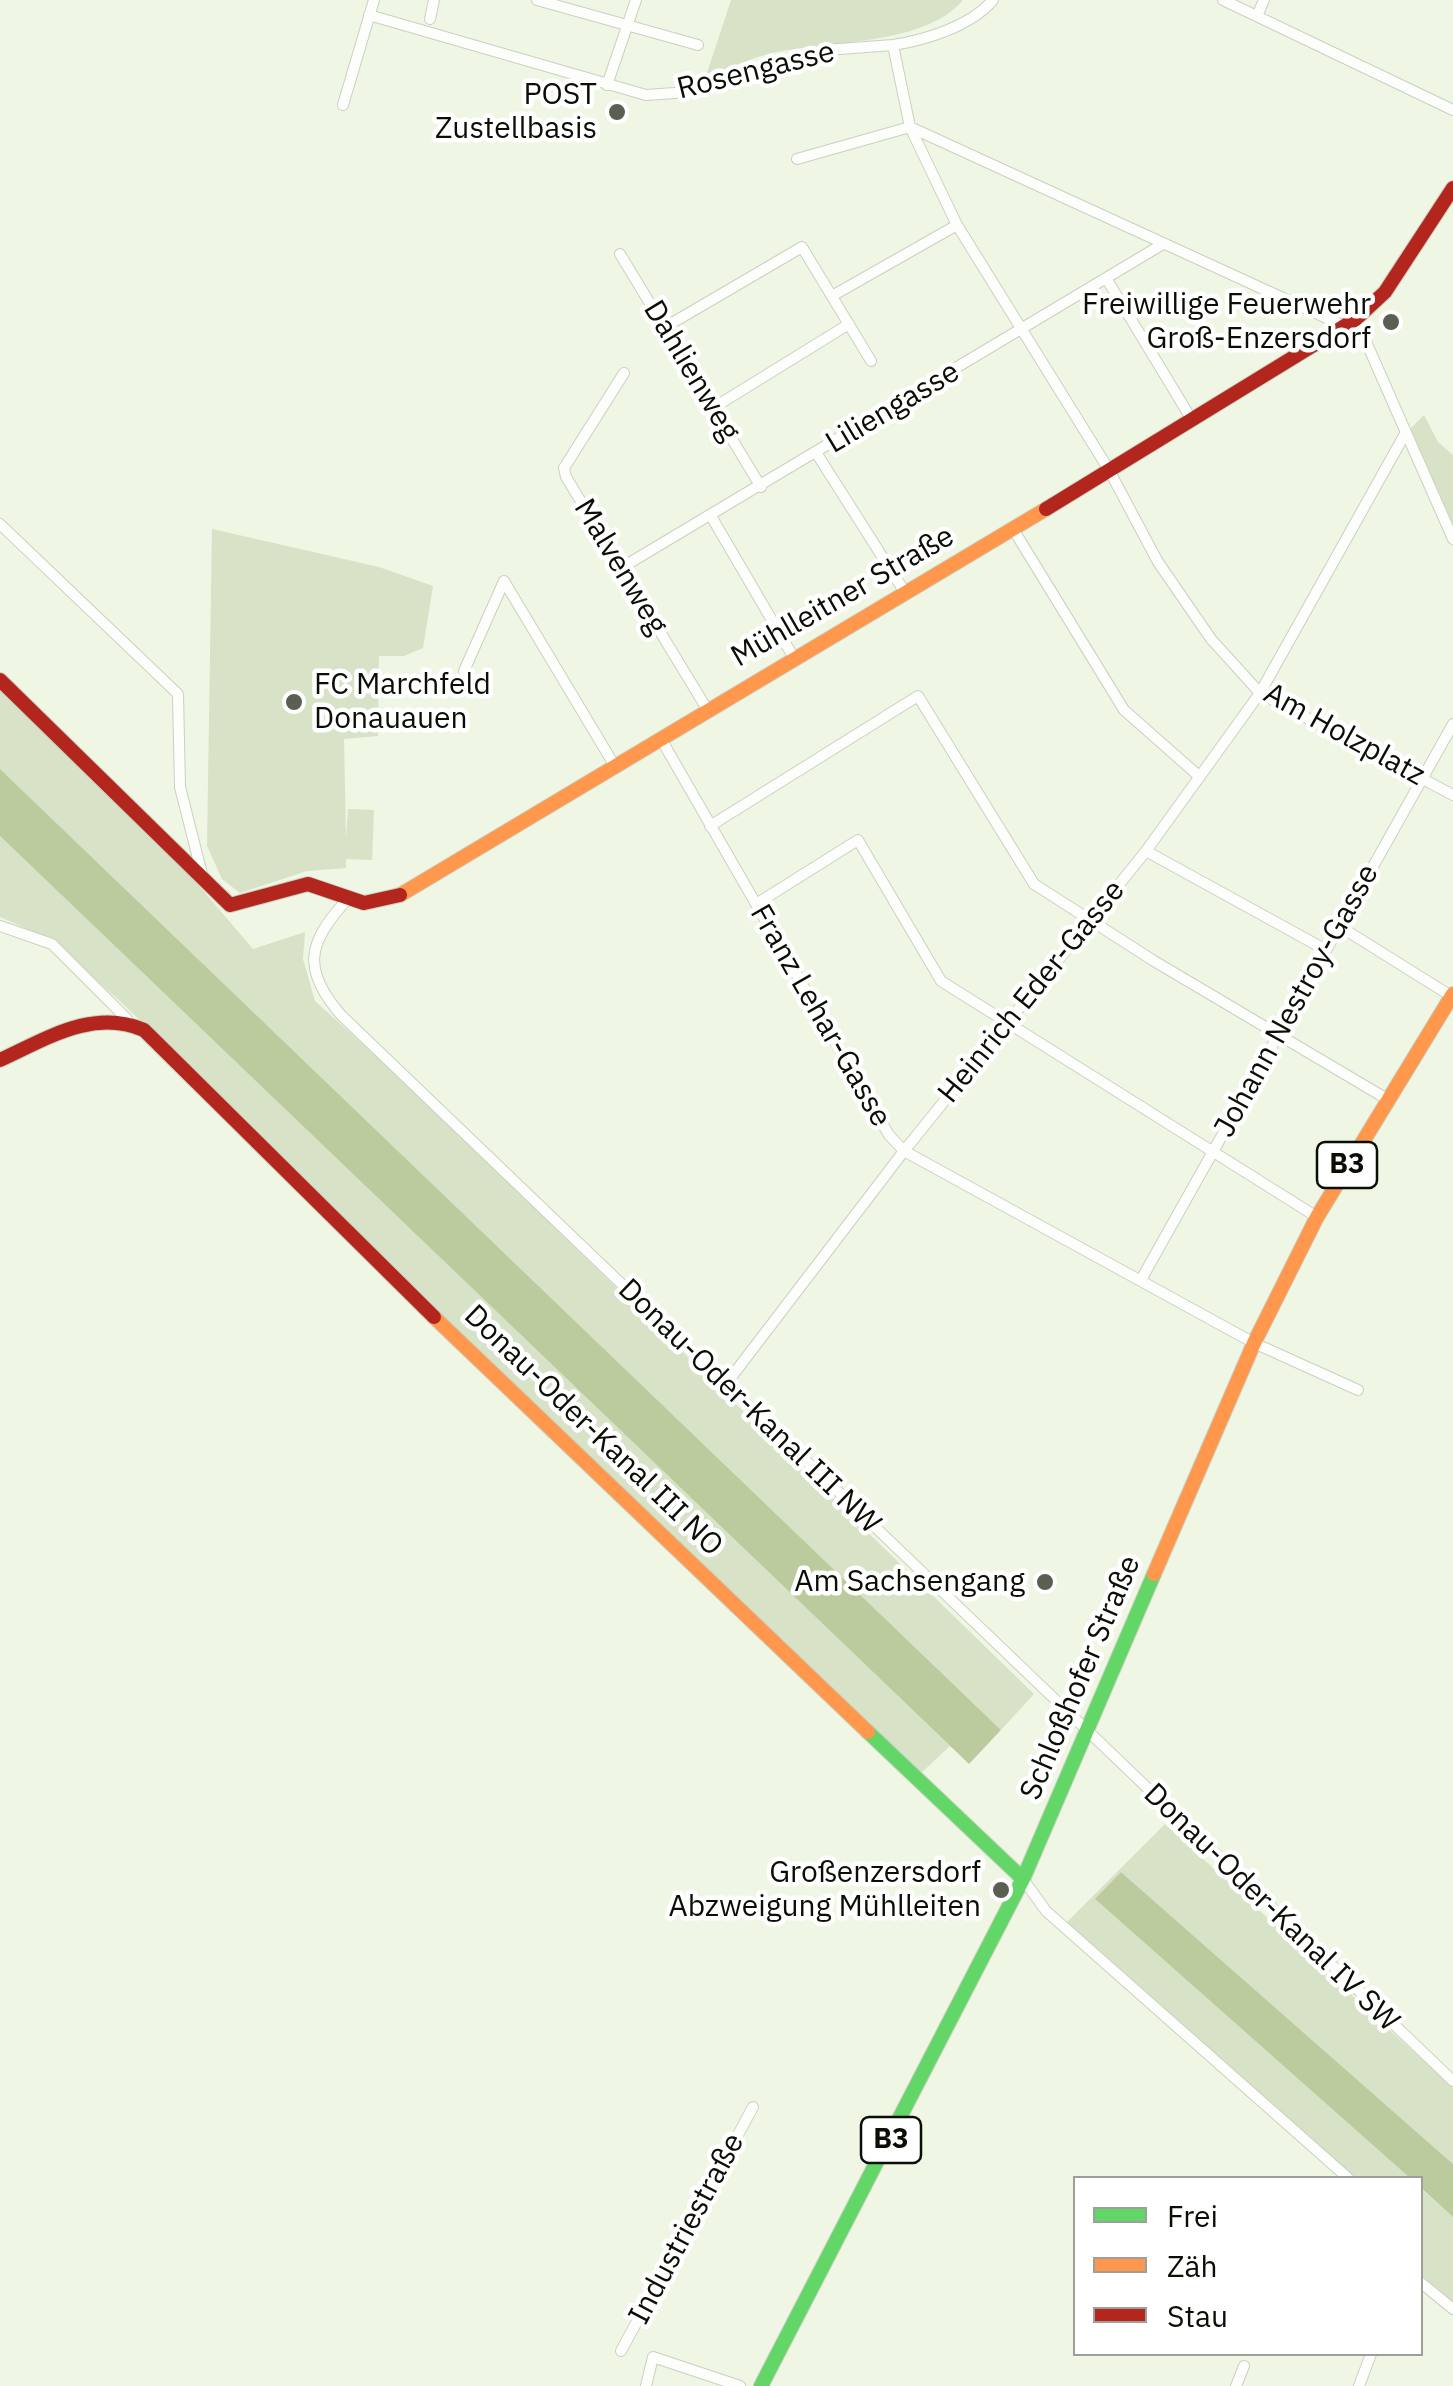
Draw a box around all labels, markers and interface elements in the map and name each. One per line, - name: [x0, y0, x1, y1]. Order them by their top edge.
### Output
- street label: Rosengasse: [674, 34, 838, 108]
- place label: POST Zustellbasis: [435, 77, 597, 148]
- marker: POST Zustellbasis: [606, 101, 628, 123]
- place label: Freiwillige Feuerwehr Groß-Enzersdorf: [1082, 287, 1371, 358]
- street label: Dahlienweg: [635, 294, 747, 448]
- marker: Freiwillige Feuerwehr Groß-Enzersdorf: [1380, 311, 1402, 333]
- street label: Liliengasse: [820, 354, 966, 462]
- street label: Malvenweg: [566, 493, 674, 641]
- street label: Mühlleitner Straße: [725, 519, 961, 675]
- place label: FC Marchfeld Donauauen: [314, 667, 491, 738]
- street label: Am Holzplatz: [1257, 676, 1431, 794]
- marker: FC Marchfeld Donauauen: [283, 691, 305, 713]
- street label: Johann Nestroy-Gasse: [1207, 858, 1387, 1144]
- street label: Heinrich Eder-Gasse: [931, 873, 1133, 1111]
- street label: Franz Lehar-Gasse: [742, 898, 898, 1134]
- road number: B3: [1317, 1142, 1377, 1188]
- street label: Donau-Oder-Kanal III NW: [610, 1272, 888, 1542]
- street label: Donau-Oder-Kanal III NO: [456, 1298, 730, 1564]
- street label: Schloßhofer Straße: [1013, 1550, 1149, 1806]
- place label: Am Sachsengang: [794, 1564, 1025, 1600]
- marker: Am Sachsengang: [1034, 1571, 1056, 1593]
- street label: Donau-Oder-Kanal IV SW: [1136, 1776, 1406, 2040]
- place label: Großenzersdorf Abzweigung Mühlleiten: [669, 1855, 981, 1926]
- marker: Großenzersdorf Abzweigung Mühlleiten: [990, 1879, 1012, 1901]
- road number: B3: [861, 2117, 921, 2163]
- street label: Industriestraße: [622, 2127, 752, 2331]
- legend: [1073, 2176, 1423, 2356]
- text: Frei: [1167, 2196, 1218, 2235]
- text: Zäh: [1167, 2246, 1217, 2285]
- text: Stau: [1167, 2296, 1228, 2335]

